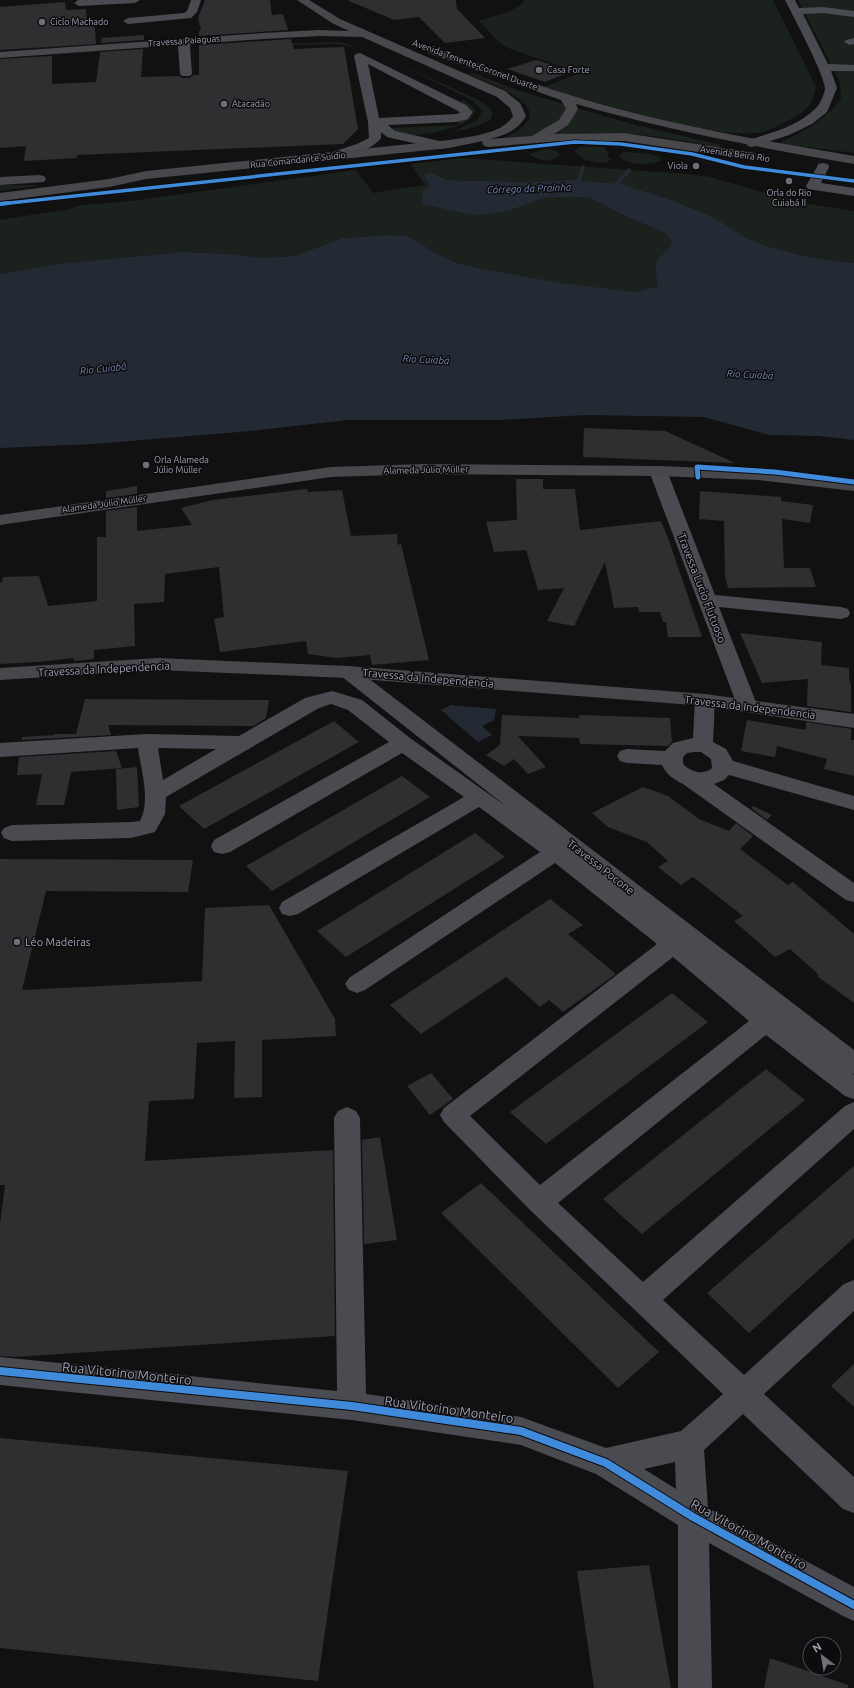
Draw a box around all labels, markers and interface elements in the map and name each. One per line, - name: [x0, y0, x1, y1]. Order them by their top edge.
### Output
- marker: Ciclo Machado: [37, 17, 47, 27]
- place label: Ciclo Machado: [50, 17, 109, 27]
- street label: Travessa Paiaguas: [148, 33, 220, 49]
- street label: Avenida Tenente-Coronel Duarte: [411, 38, 539, 92]
- marker: Casa Forte: [534, 65, 544, 75]
- place label: Casa Forte: [547, 65, 590, 75]
- marker: Atacadão: [219, 99, 229, 109]
- place label: Atacadão: [232, 99, 270, 109]
- street label: Avenida Beira Rio: [699, 144, 771, 164]
- street label: Rua Comandante Suídio: [250, 150, 346, 170]
- place label: Viola: [668, 161, 688, 171]
- marker: Viola: [691, 161, 701, 171]
- marker: Orla do Rio Cuiabá II: [784, 176, 794, 186]
- water label: Córrego da Prainha: [487, 182, 572, 195]
- place label: Orla do Rio Cuiabá II: [766, 188, 812, 208]
- water label: Rio Cuiabá: [402, 353, 450, 366]
- water label: Rio Cuiabá: [79, 361, 127, 376]
- water label: Rio Cuiabá: [726, 368, 774, 381]
- place label: Orla Alameda Júlio Müller: [154, 455, 209, 475]
- marker: Orla Alameda Júlio Müller: [141, 460, 151, 470]
- street label: Alameda Júlio Müller: [383, 464, 469, 476]
- street label: Alameda Júlio Müller: [61, 493, 147, 515]
- street label: Travessa Lucio Flutuoso: [676, 531, 728, 645]
- street label: Travessa da Independencia: [38, 660, 170, 678]
- street label: Travessa da Independencia: [362, 666, 494, 690]
- street label: Travessa da Independencia: [684, 693, 816, 721]
- street label: Travessa Pocone: [565, 837, 637, 897]
- place label: Léo Madeiras: [25, 936, 91, 948]
- marker: Léo Madeiras: [12, 937, 22, 947]
- street label: Rua Vitorino Monteiro: [62, 1359, 192, 1387]
- street label: Rua Vitorino Monteiro: [384, 1393, 514, 1425]
- street label: Rua Vitorino Monteiro: [689, 1496, 809, 1572]
- north arrow: [802, 1636, 842, 1676]
- text: N: [810, 1640, 823, 1655]

